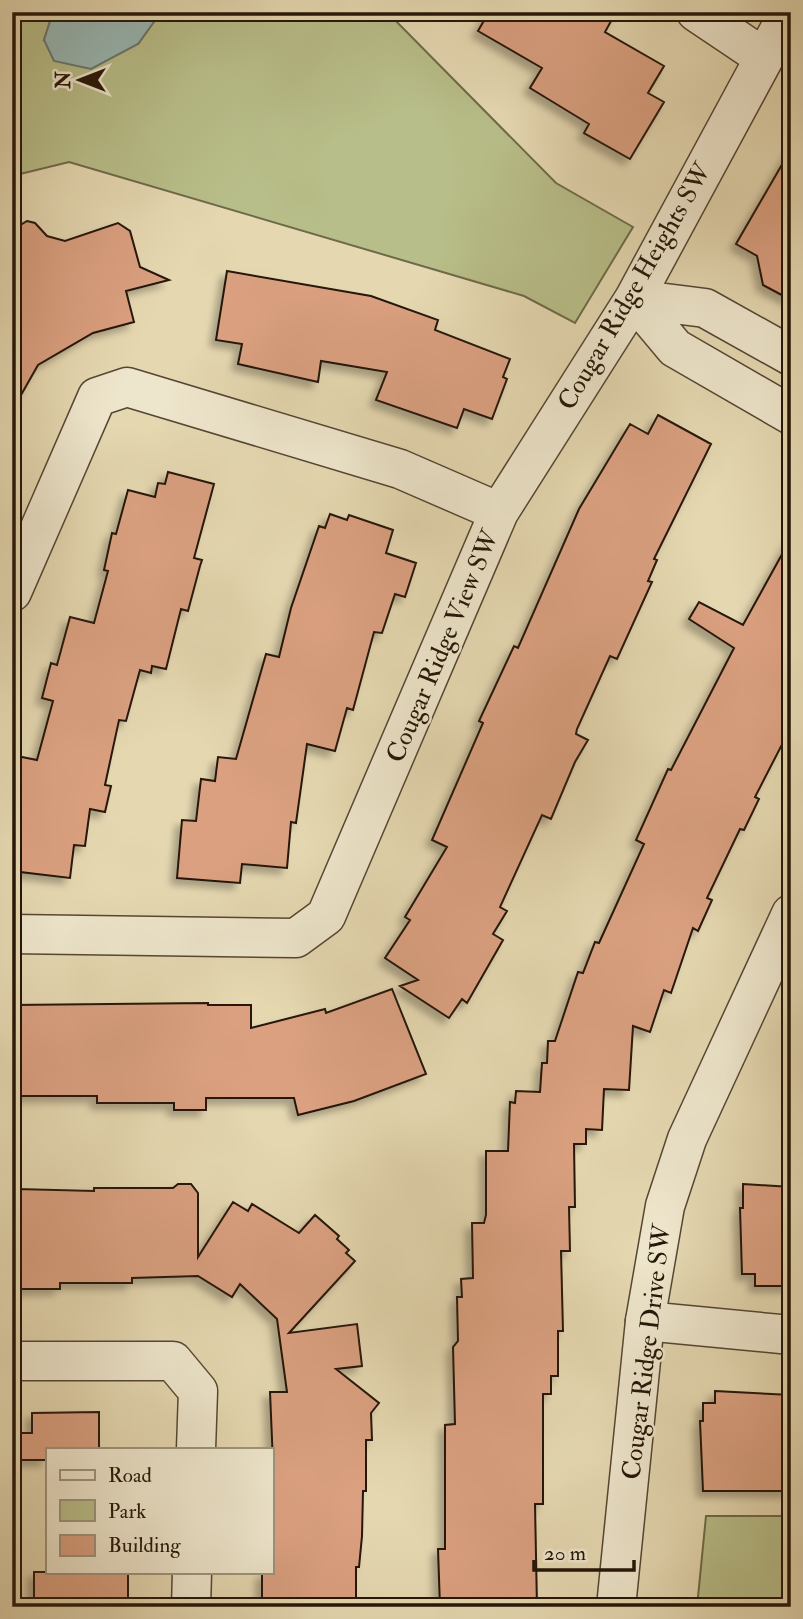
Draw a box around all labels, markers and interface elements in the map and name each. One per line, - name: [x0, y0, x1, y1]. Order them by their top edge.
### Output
- north arrow: [46, 46, 116, 116]
- text: N: [52, 71, 76, 90]
- street label: Cougar Ridge Heights SW: [551, 156, 719, 416]
- street label: Cougar Ridge View SW: [379, 524, 507, 767]
- street label: Cougar Ridge Drive SW: [615, 1221, 679, 1482]
- legend: [46, 1448, 273, 1574]
- text: Road: [108, 1462, 153, 1489]
- text: Park: [108, 1498, 146, 1525]
- scale bar: [534, 1528, 633, 1572]
- text: Building: [108, 1532, 181, 1559]
- text: 20 m: [544, 1540, 586, 1567]

